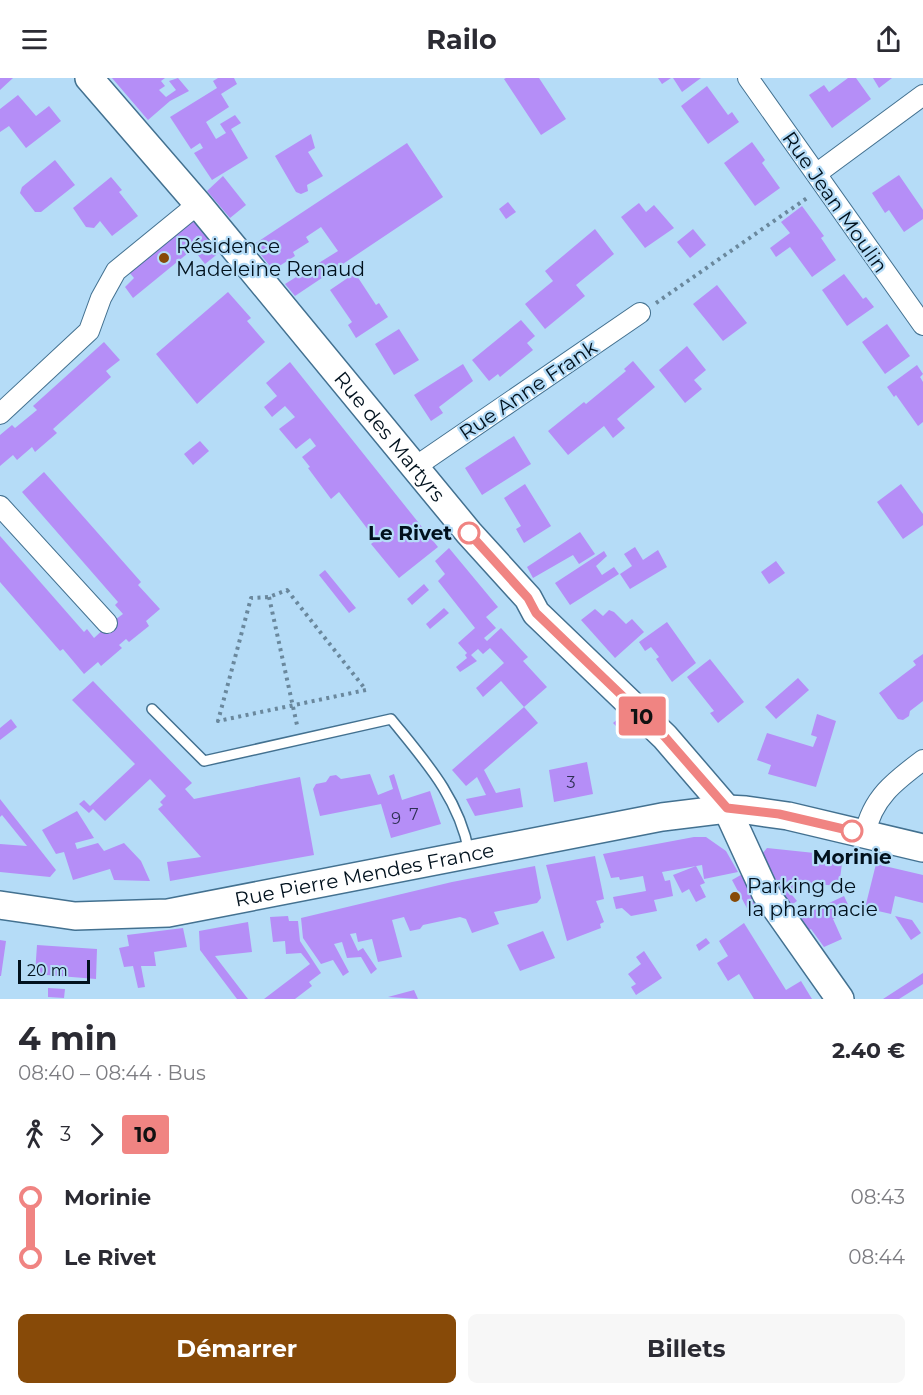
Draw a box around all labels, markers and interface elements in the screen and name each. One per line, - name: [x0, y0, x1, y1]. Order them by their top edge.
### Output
- icon: menu: [18, 23, 51, 56]
- text: Railo: [426, 23, 497, 56]
- icon: share: [872, 23, 905, 56]
- street label: Rue Jean Moulin: [777, 127, 893, 277]
- place label: Résidence Madeleine Renaud: [176, 234, 365, 281]
- marker: Résidence Madeleine Renaud: [157, 251, 171, 265]
- street label: Rue Anne Frank: [455, 335, 601, 445]
- street label: Rue des Martyrs: [329, 367, 450, 507]
- place label: Le Rivet: [368, 521, 452, 545]
- marker: Le Rivet: [458, 522, 480, 544]
- line badge: 10: [615, 696, 669, 736]
- text: 10: [631, 704, 653, 729]
- house number: 3: [566, 773, 576, 792]
- house number: 7: [409, 805, 419, 824]
- house number: 9: [391, 809, 401, 828]
- marker: Morinie: [841, 820, 863, 842]
- street label: Rue Pierre Mendes France: [233, 838, 496, 912]
- place label: Morinie: [812, 845, 892, 869]
- place label: Parking de la pharmacie: [747, 874, 878, 921]
- marker: Parking de la pharmacie: [728, 890, 742, 904]
- scale bar: [18, 957, 90, 984]
- text: 20 m: [27, 961, 68, 980]
- text: 4 min: [18, 1018, 117, 1058]
- text: 2.40 €: [832, 1037, 905, 1064]
- text: 08:40 – 08:44 · Bus: [18, 1061, 206, 1085]
- icon: walk: [18, 1118, 51, 1151]
- icon: forward: [80, 1118, 113, 1151]
- text: 3: [60, 1122, 71, 1146]
- text: 10: [134, 1122, 157, 1147]
- text: Morinie: [64, 1184, 151, 1211]
- text: 08:43: [851, 1185, 905, 1209]
- text: Le Rivet: [64, 1244, 156, 1271]
- text: 08:44: [848, 1245, 905, 1269]
- button: Démarrer: [18, 1314, 456, 1383]
- button: Billets: [468, 1314, 905, 1383]

